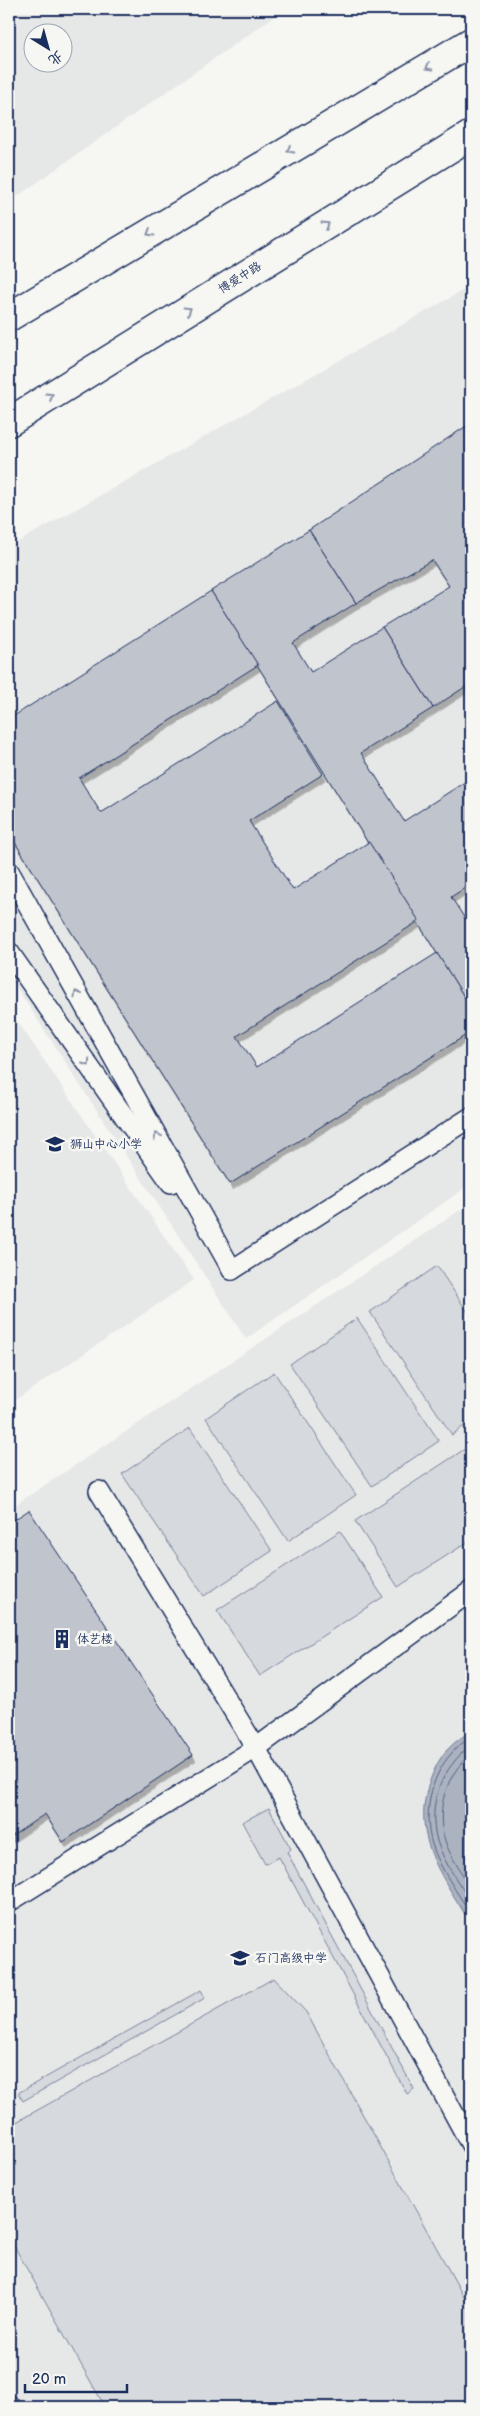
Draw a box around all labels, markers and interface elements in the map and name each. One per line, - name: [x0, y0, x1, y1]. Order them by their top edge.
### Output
- north arrow: [22, 22, 72, 72]
- text: 北: [45, 47, 66, 69]
- one-way arrow: [426, 61, 435, 71]
- one-way arrow: [286, 144, 295, 154]
- one-way arrow: [321, 221, 330, 231]
- one-way arrow: [147, 227, 156, 237]
- street label: 博爱中路: [216, 259, 264, 297]
- one-way arrow: [183, 307, 192, 317]
- one-way arrow: [45, 393, 54, 402]
- one-way arrow: [74, 990, 84, 999]
- one-way arrow: [81, 1057, 90, 1067]
- one-way arrow: [153, 1132, 163, 1141]
- school or university icon: 狮山中心小学: [44, 1133, 66, 1155]
- place label: 狮山中心小学: [70, 1137, 142, 1152]
- building icon: 体艺楼: [51, 1628, 73, 1650]
- place label: 体艺楼: [77, 1632, 113, 1647]
- school or university icon: 石门高级中学: [229, 1947, 251, 1969]
- place label: 石门高级中学: [255, 1951, 327, 1966]
- scale bar: [25, 2361, 128, 2393]
- text: 20 m: [32, 2370, 66, 2389]

